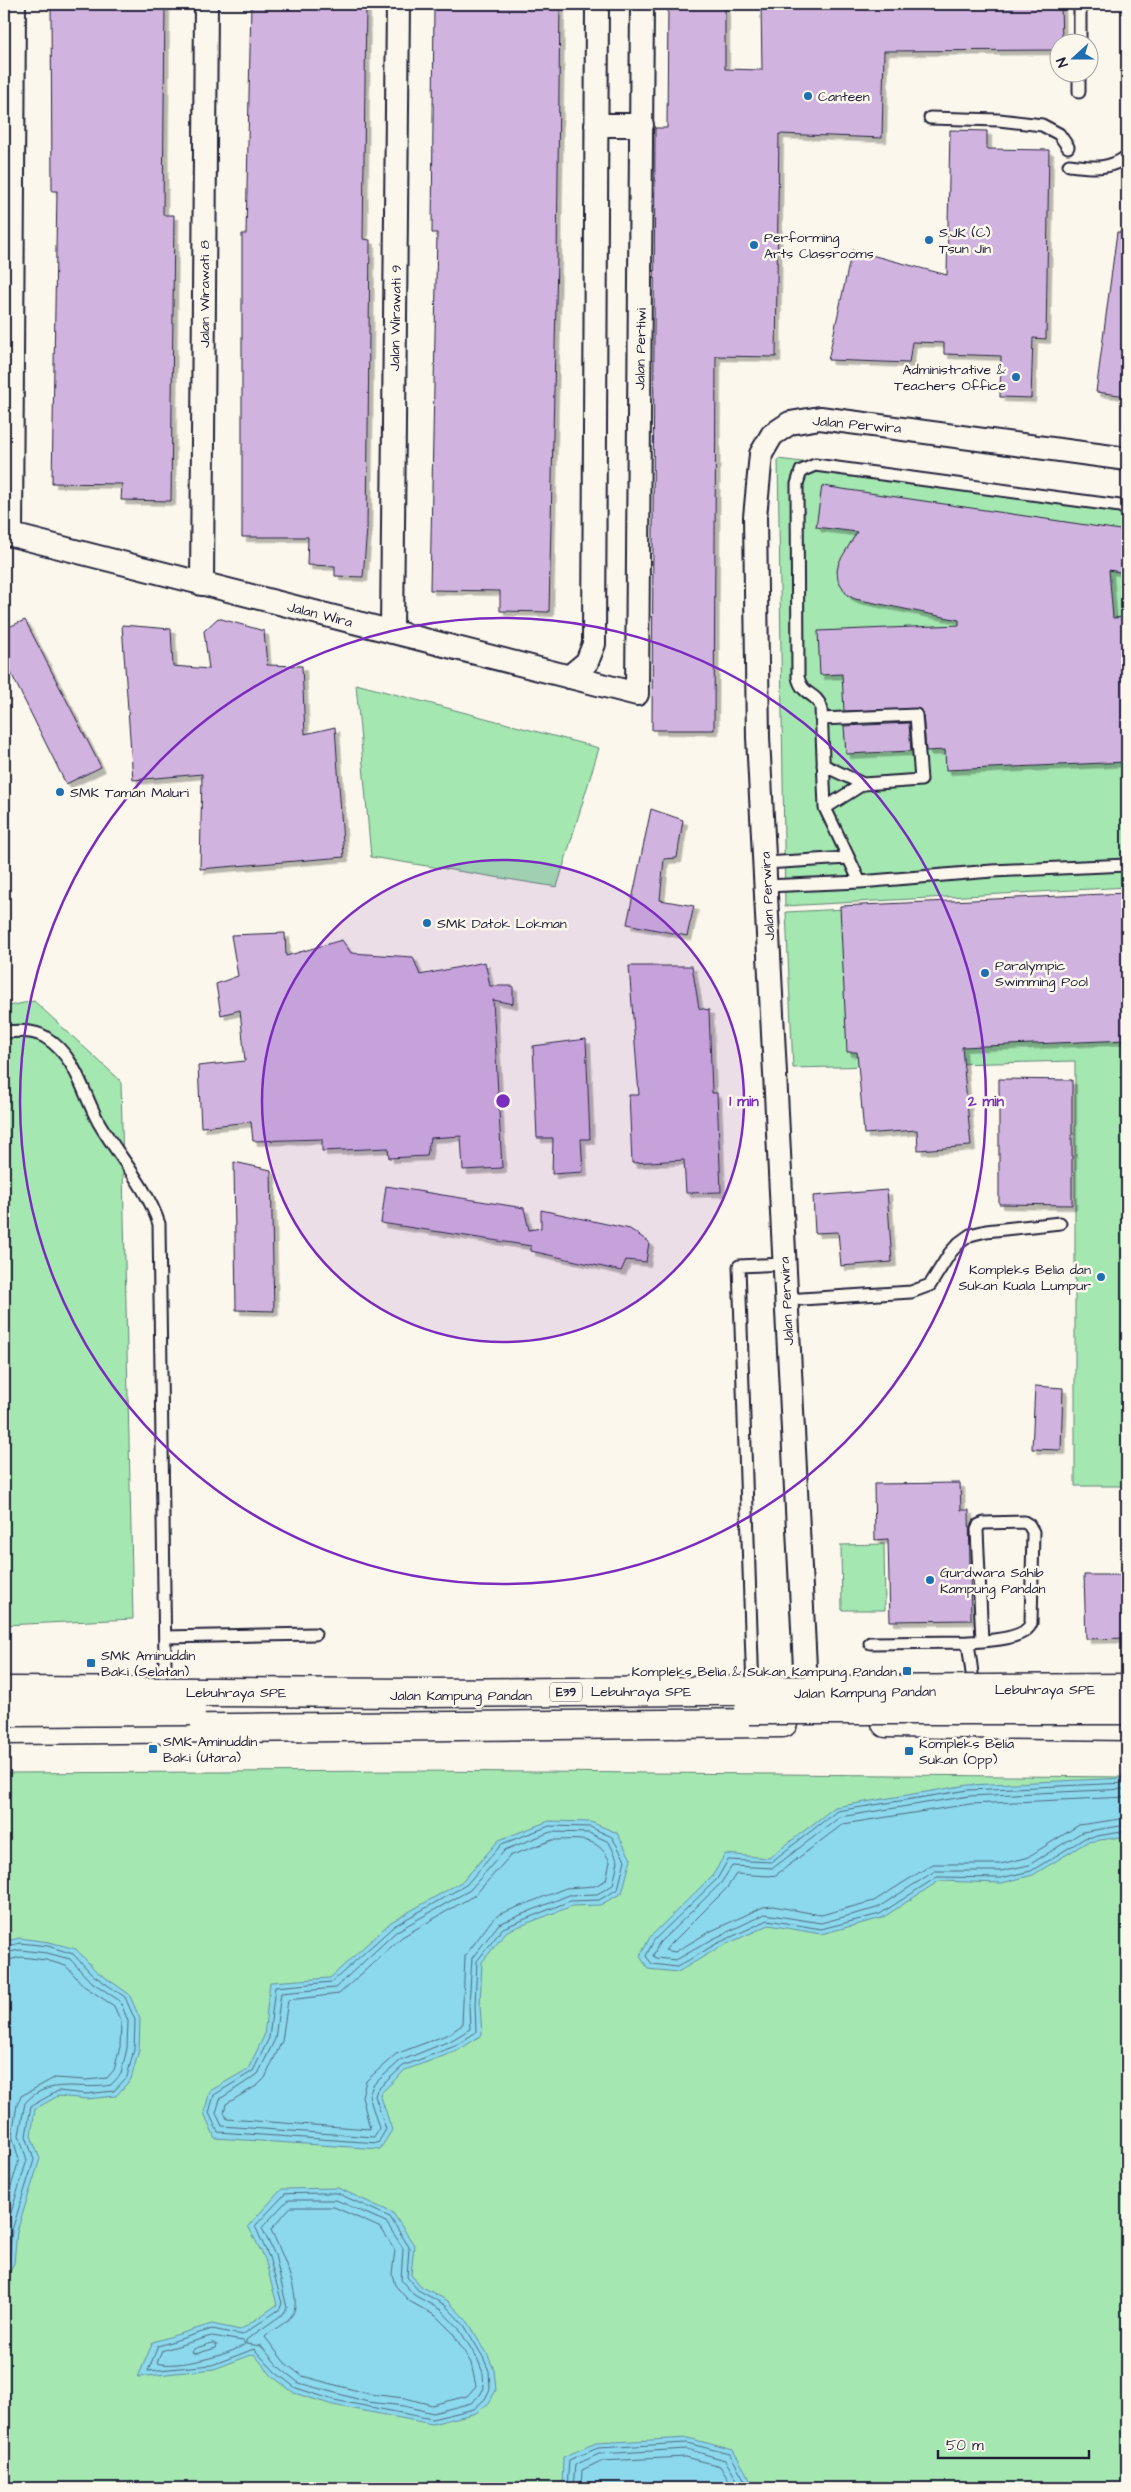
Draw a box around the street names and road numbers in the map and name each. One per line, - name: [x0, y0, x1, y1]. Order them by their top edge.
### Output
- street label: Jalan Wirawati 8: [195, 240, 215, 348]
- street label: Jalan Wirawati 9: [385, 265, 407, 371]
- street label: Jalan Pertiwi: [630, 308, 652, 390]
- street label: Jalan Perwira: [812, 411, 902, 439]
- street label: Jalan Wira: [285, 597, 354, 633]
- street label: Jalan Perwira: [756, 851, 780, 941]
- street label: Jalan Perwira: [775, 1256, 799, 1346]
- street label: Lebuhraya SPE: [995, 1680, 1096, 1700]
- road number: E39: [550, 1682, 582, 1701]
- street label: Lebuhraya SPE: [591, 1682, 692, 1702]
- street label: Jalan Kampung Pandan: [794, 1682, 936, 1704]
- street label: Lebuhraya SPE: [186, 1683, 287, 1703]
- street label: Jalan Kampung Pandan: [390, 1686, 532, 1706]

